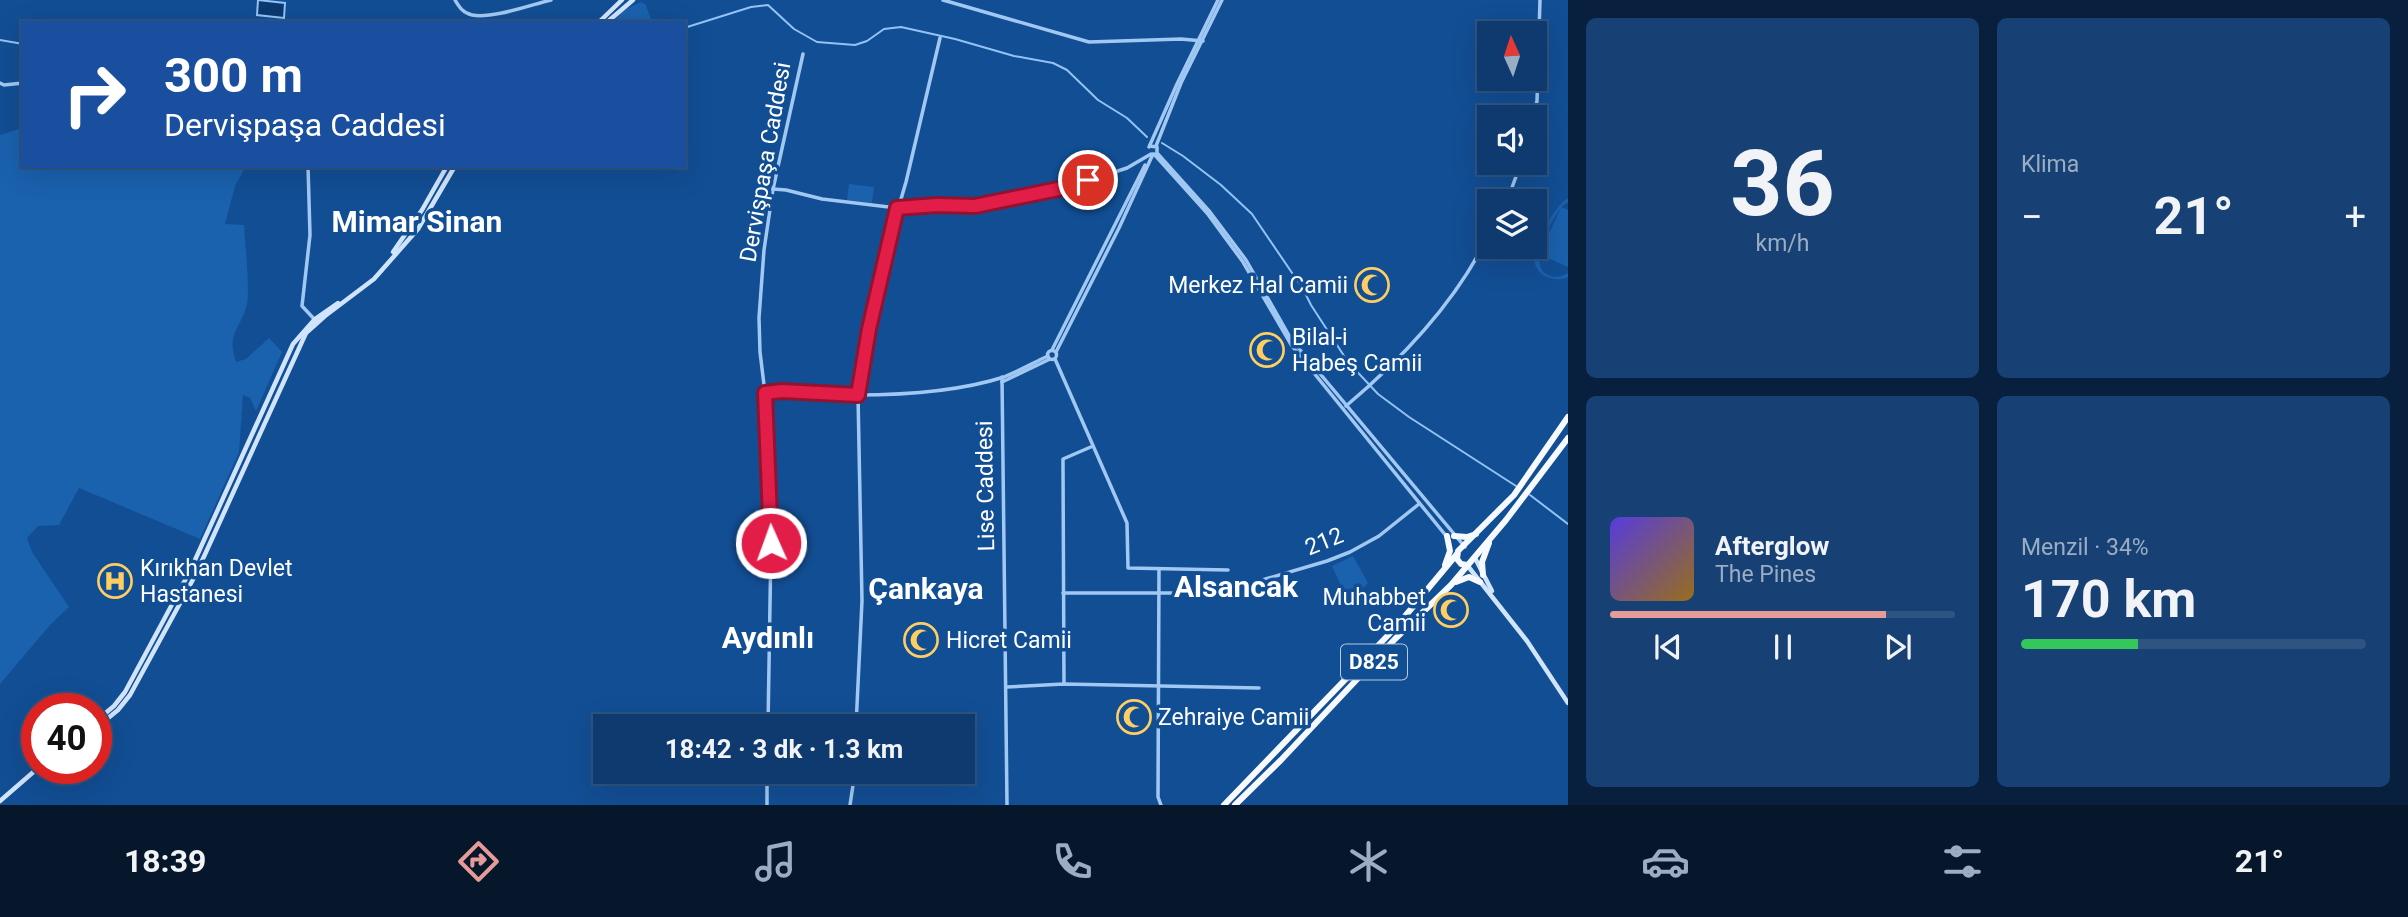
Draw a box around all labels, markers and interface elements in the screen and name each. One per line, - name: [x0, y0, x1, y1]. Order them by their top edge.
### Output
- north arrow: [1477, 21, 1547, 91]
- map controls: [1477, 21, 1547, 259]
- text: 300 m: [164, 47, 303, 104]
- icon: right: [49, 49, 140, 140]
- street label: Dervişpaşa Caddesi: [735, 60, 796, 264]
- button: sound: [1477, 105, 1547, 175]
- text: Dervişpaşa Caddesi: [164, 106, 446, 144]
- text: 36: [1730, 131, 1835, 237]
- pin: [1058, 150, 1118, 210]
- text: Klima: [2021, 151, 2079, 178]
- icon: arrive: [1069, 161, 1107, 199]
- text: 21°: [2154, 186, 2234, 247]
- button: layers: [1477, 189, 1547, 259]
- text: −: [2021, 195, 2043, 239]
- text: +: [2344, 195, 2366, 239]
- district label: Mimar Sinan: [332, 204, 502, 239]
- text: km/h: [1756, 230, 1810, 257]
- mosque icon: Merkez Hal Camii: [1353, 266, 1391, 304]
- place label: Merkez Hal Camii: [1168, 272, 1348, 299]
- place label: Bilal-i Habeş Camii: [1292, 324, 1422, 377]
- mosque icon: Bilal-i Habeş Camii: [1248, 331, 1286, 369]
- street label: Lise Caddesi: [971, 420, 1000, 552]
- position arrow: [734, 506, 808, 580]
- street label: 212: [1301, 522, 1347, 561]
- text: Afterglow: [1715, 531, 1829, 561]
- text: Menzil · 34%: [2021, 534, 2149, 561]
- place label: Kırıkhan Devlet Hastanesi: [140, 555, 292, 608]
- text: The Pines: [1715, 561, 1816, 588]
- hospital icon: Kırıkhan Devlet Hastanesi: [96, 562, 134, 600]
- district label: Alsancak: [1174, 569, 1299, 604]
- text: 170 km: [2021, 569, 2196, 630]
- district label: Çankaya: [868, 571, 984, 606]
- place label: Muhabbet Camii: [1323, 584, 1426, 637]
- mosque icon: Muhabbet Camii: [1432, 591, 1470, 629]
- district label: Aydınlı: [722, 620, 814, 655]
- mosque icon: Hicret Camii: [902, 621, 940, 659]
- place label: Hicret Camii: [946, 627, 1072, 654]
- icon: previous: [1649, 628, 1687, 666]
- icon: pause: [1764, 628, 1802, 666]
- icon: next: [1879, 628, 1917, 666]
- road number: D825: [1341, 644, 1407, 680]
- speed limit sign: 40: [21, 693, 112, 784]
- mosque icon: Zehraiye Camii: [1115, 698, 1153, 736]
- place label: Zehraiye Camii: [1158, 704, 1309, 731]
- text: 18:42 · 3 dk · 1.3 km: [665, 734, 903, 764]
- icon: directions: [454, 837, 503, 886]
- icon: music: [751, 837, 800, 886]
- icon: phone: [1048, 837, 1097, 886]
- icon: climate: [1344, 837, 1393, 886]
- icon: car: [1641, 837, 1690, 886]
- icon: filters: [1938, 837, 1987, 886]
- text: 18:39: [124, 842, 206, 880]
- text: 21°: [2235, 842, 2284, 880]

